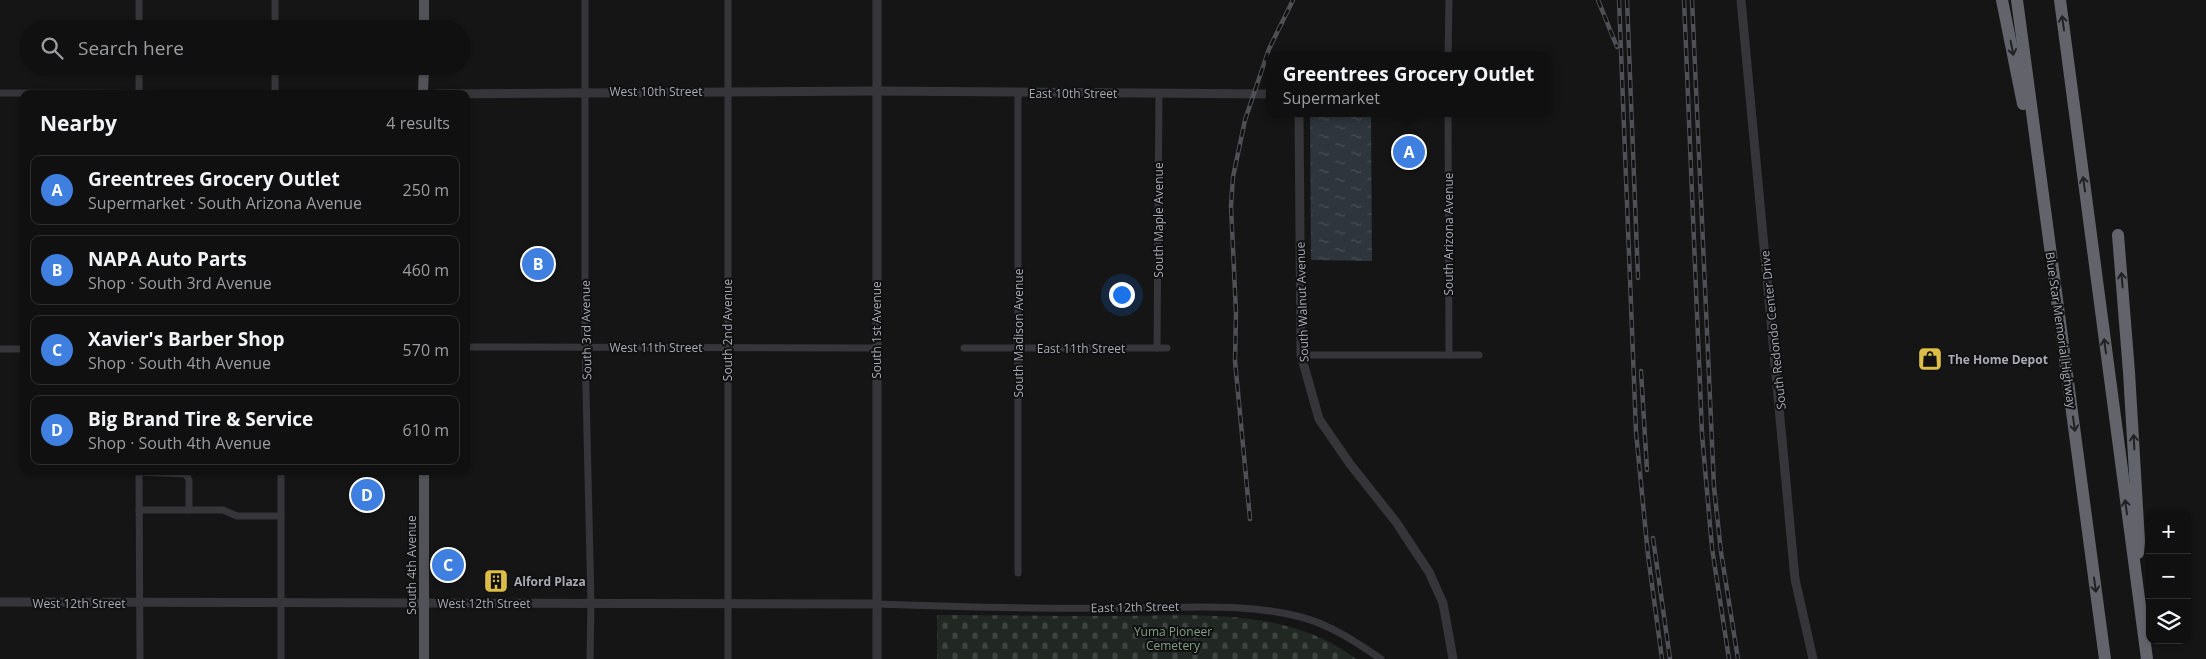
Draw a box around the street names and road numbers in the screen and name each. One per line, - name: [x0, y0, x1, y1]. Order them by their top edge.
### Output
- street label: West 10th Street: [610, 83, 702, 100]
- street label: East 10th Street: [1029, 85, 1117, 102]
- street label: South Maple Avenue: [1150, 162, 1167, 278]
- street label: South Arizona Avenue: [1440, 172, 1457, 296]
- street label: South Walnut Avenue: [1291, 241, 1313, 363]
- street label: South Redondo Center Drive: [1756, 249, 1790, 410]
- street label: Blue Star Memorial Highway: [2042, 251, 2081, 410]
- street label: South Madison Avenue: [1010, 268, 1027, 397]
- street label: South 2nd Avenue: [719, 279, 736, 381]
- street label: South 3rd Avenue: [577, 280, 595, 380]
- street label: South 1st Avenue: [868, 281, 885, 379]
- street label: West 11th Street: [610, 339, 702, 356]
- street label: East 11th Street: [1037, 340, 1125, 357]
- street label: South 4th Avenue: [403, 515, 420, 615]
- street label: West 12th Street: [33, 595, 125, 612]
- street label: West 12th Street: [438, 595, 530, 612]
- street label: East 12th Street: [1091, 598, 1179, 616]

